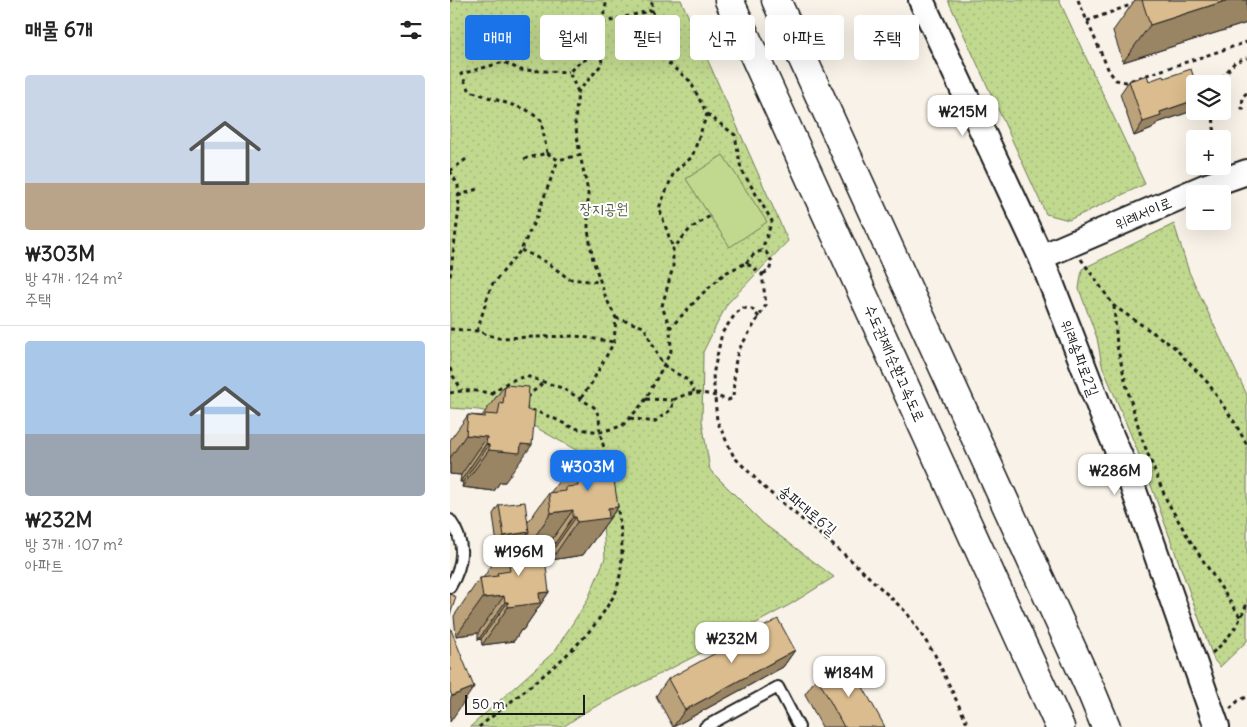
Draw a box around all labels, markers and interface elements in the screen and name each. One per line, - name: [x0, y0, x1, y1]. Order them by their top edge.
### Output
- chip: 매매: [465, 15, 530, 60]
- chip: 월세: [540, 15, 605, 60]
- chip: 필터: [615, 15, 680, 60]
- chip: 신규: [690, 15, 755, 60]
- chip: 아파트: [765, 15, 844, 60]
- chip: 주택: [854, 15, 919, 60]
- text: 매물 6개: [25, 16, 93, 43]
- icon: filters: [397, 16, 425, 44]
- map controls: [1186, 75, 1231, 230]
- button: layers: [1186, 75, 1231, 120]
- pin: ₩215M: [928, 94, 998, 137]
- text: ₩215M: [938, 101, 988, 121]
- icon: home: [180, 108, 270, 198]
- button: +: [1186, 130, 1231, 175]
- button: −: [1186, 185, 1231, 230]
- street label: 위례서이로: [1112, 192, 1174, 234]
- park label: 장지공원: [580, 199, 628, 218]
- text: ₩303M: [25, 240, 95, 267]
- text: 방 4개 · 124 m²: [25, 268, 123, 288]
- text: 주택: [25, 289, 51, 309]
- street label: 수도권제1순환고속도로: [861, 301, 929, 425]
- street label: 위례송파로2길: [1057, 317, 1103, 399]
- icon: home: [180, 373, 270, 463]
- pin: ₩303M: [553, 450, 623, 492]
- pin: ₩286M: [1080, 454, 1150, 496]
- text: ₩303M: [561, 456, 615, 476]
- text: ₩286M: [1089, 460, 1141, 480]
- street label: 송파대로6길: [775, 481, 841, 539]
- text: ₩232M: [25, 506, 93, 533]
- text: 방 3개 · 107 m²: [25, 534, 123, 554]
- pin: ₩196M: [484, 534, 554, 577]
- text: ₩196M: [494, 541, 544, 561]
- text: 아파트: [25, 555, 64, 575]
- pin: ₩232M: [697, 622, 767, 664]
- text: ₩232M: [706, 628, 758, 648]
- pin: ₩184M: [814, 656, 884, 698]
- text: ₩184M: [824, 662, 874, 682]
- scale bar: [465, 692, 585, 715]
- text: 50 m: [472, 695, 505, 713]

